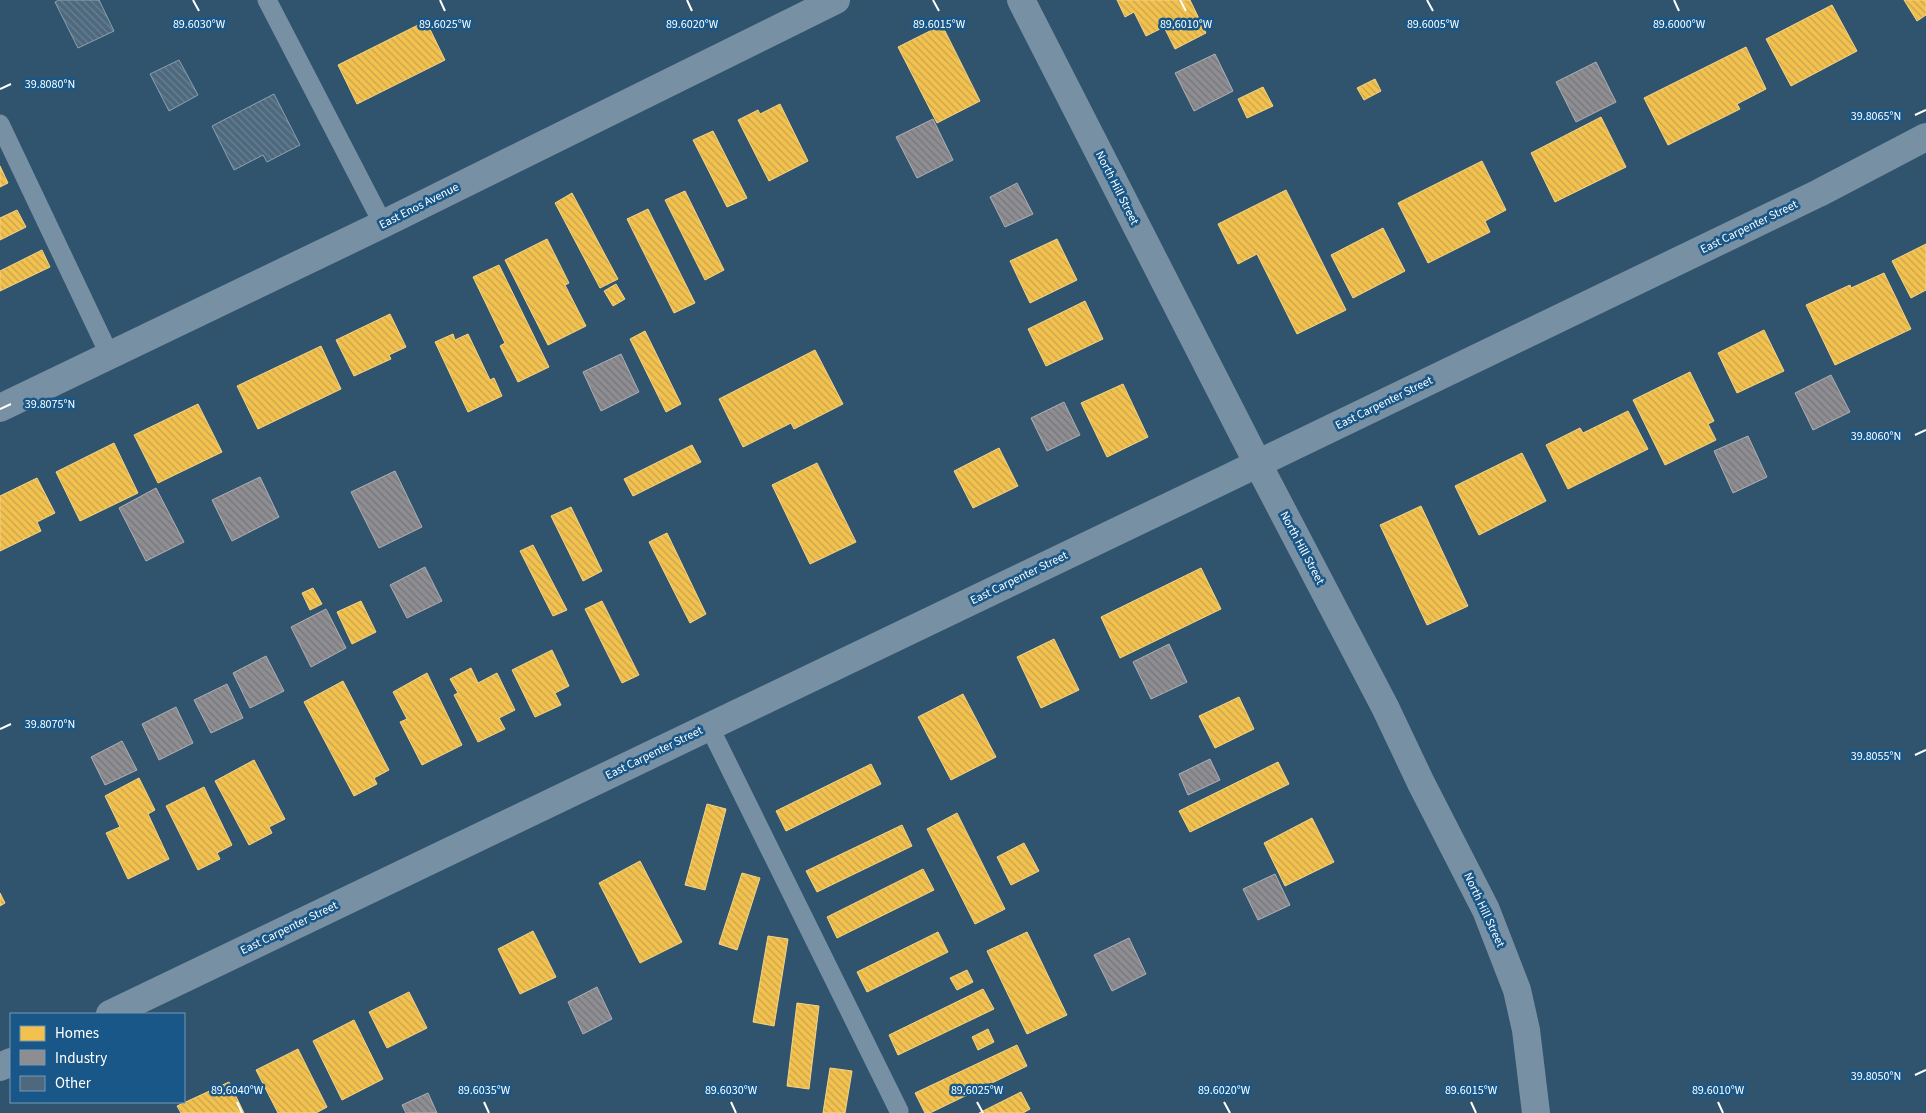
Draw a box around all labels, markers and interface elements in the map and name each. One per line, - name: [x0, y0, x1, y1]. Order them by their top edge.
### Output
- text: 89.6030°W: [173, 16, 226, 33]
- text: 89.6025°W: [419, 16, 472, 33]
- text: 89.6020°W: [666, 16, 719, 33]
- text: 89.6015°W: [913, 16, 966, 33]
- text: 89.6010°W: [1160, 16, 1213, 33]
- text: 89.6005°W: [1407, 16, 1460, 33]
- text: 89.6000°W: [1653, 16, 1706, 33]
- text: 39.8080°N: [25, 76, 75, 93]
- text: 39.8065°N: [1851, 108, 1901, 125]
- street label: North Hill Street: [1091, 148, 1143, 228]
- street label: East Enos Avenue: [376, 179, 462, 233]
- street label: East Carpenter Street: [1697, 196, 1801, 258]
- street label: East Carpenter Street: [1332, 372, 1436, 434]
- text: 39.8075°N: [25, 396, 75, 413]
- text: 39.8060°N: [1851, 428, 1901, 445]
- street label: North Hill Street: [1276, 508, 1328, 588]
- street label: East Carpenter Street: [967, 547, 1071, 609]
- text: 39.8070°N: [25, 716, 75, 733]
- street label: East Carpenter Street: [602, 722, 706, 784]
- text: 39.8055°N: [1851, 748, 1901, 765]
- street label: North Hill Street: [1459, 870, 1509, 950]
- street label: East Carpenter Street: [237, 897, 341, 959]
- legend: [10, 1013, 185, 1103]
- text: Homes: [55, 1023, 99, 1044]
- text: Industry: [55, 1048, 107, 1069]
- text: 39.8050°N: [1851, 1068, 1901, 1085]
- text: Other: [55, 1073, 92, 1094]
- text: 89.6040°W: [211, 1082, 264, 1099]
- text: 89.6035°W: [458, 1082, 511, 1099]
- text: 89.6030°W: [705, 1082, 758, 1099]
- text: 89.6025°W: [951, 1082, 1004, 1099]
- text: 89.6020°W: [1198, 1082, 1251, 1099]
- text: 89.6015°W: [1445, 1082, 1498, 1099]
- text: 89.6010°W: [1692, 1082, 1745, 1099]

